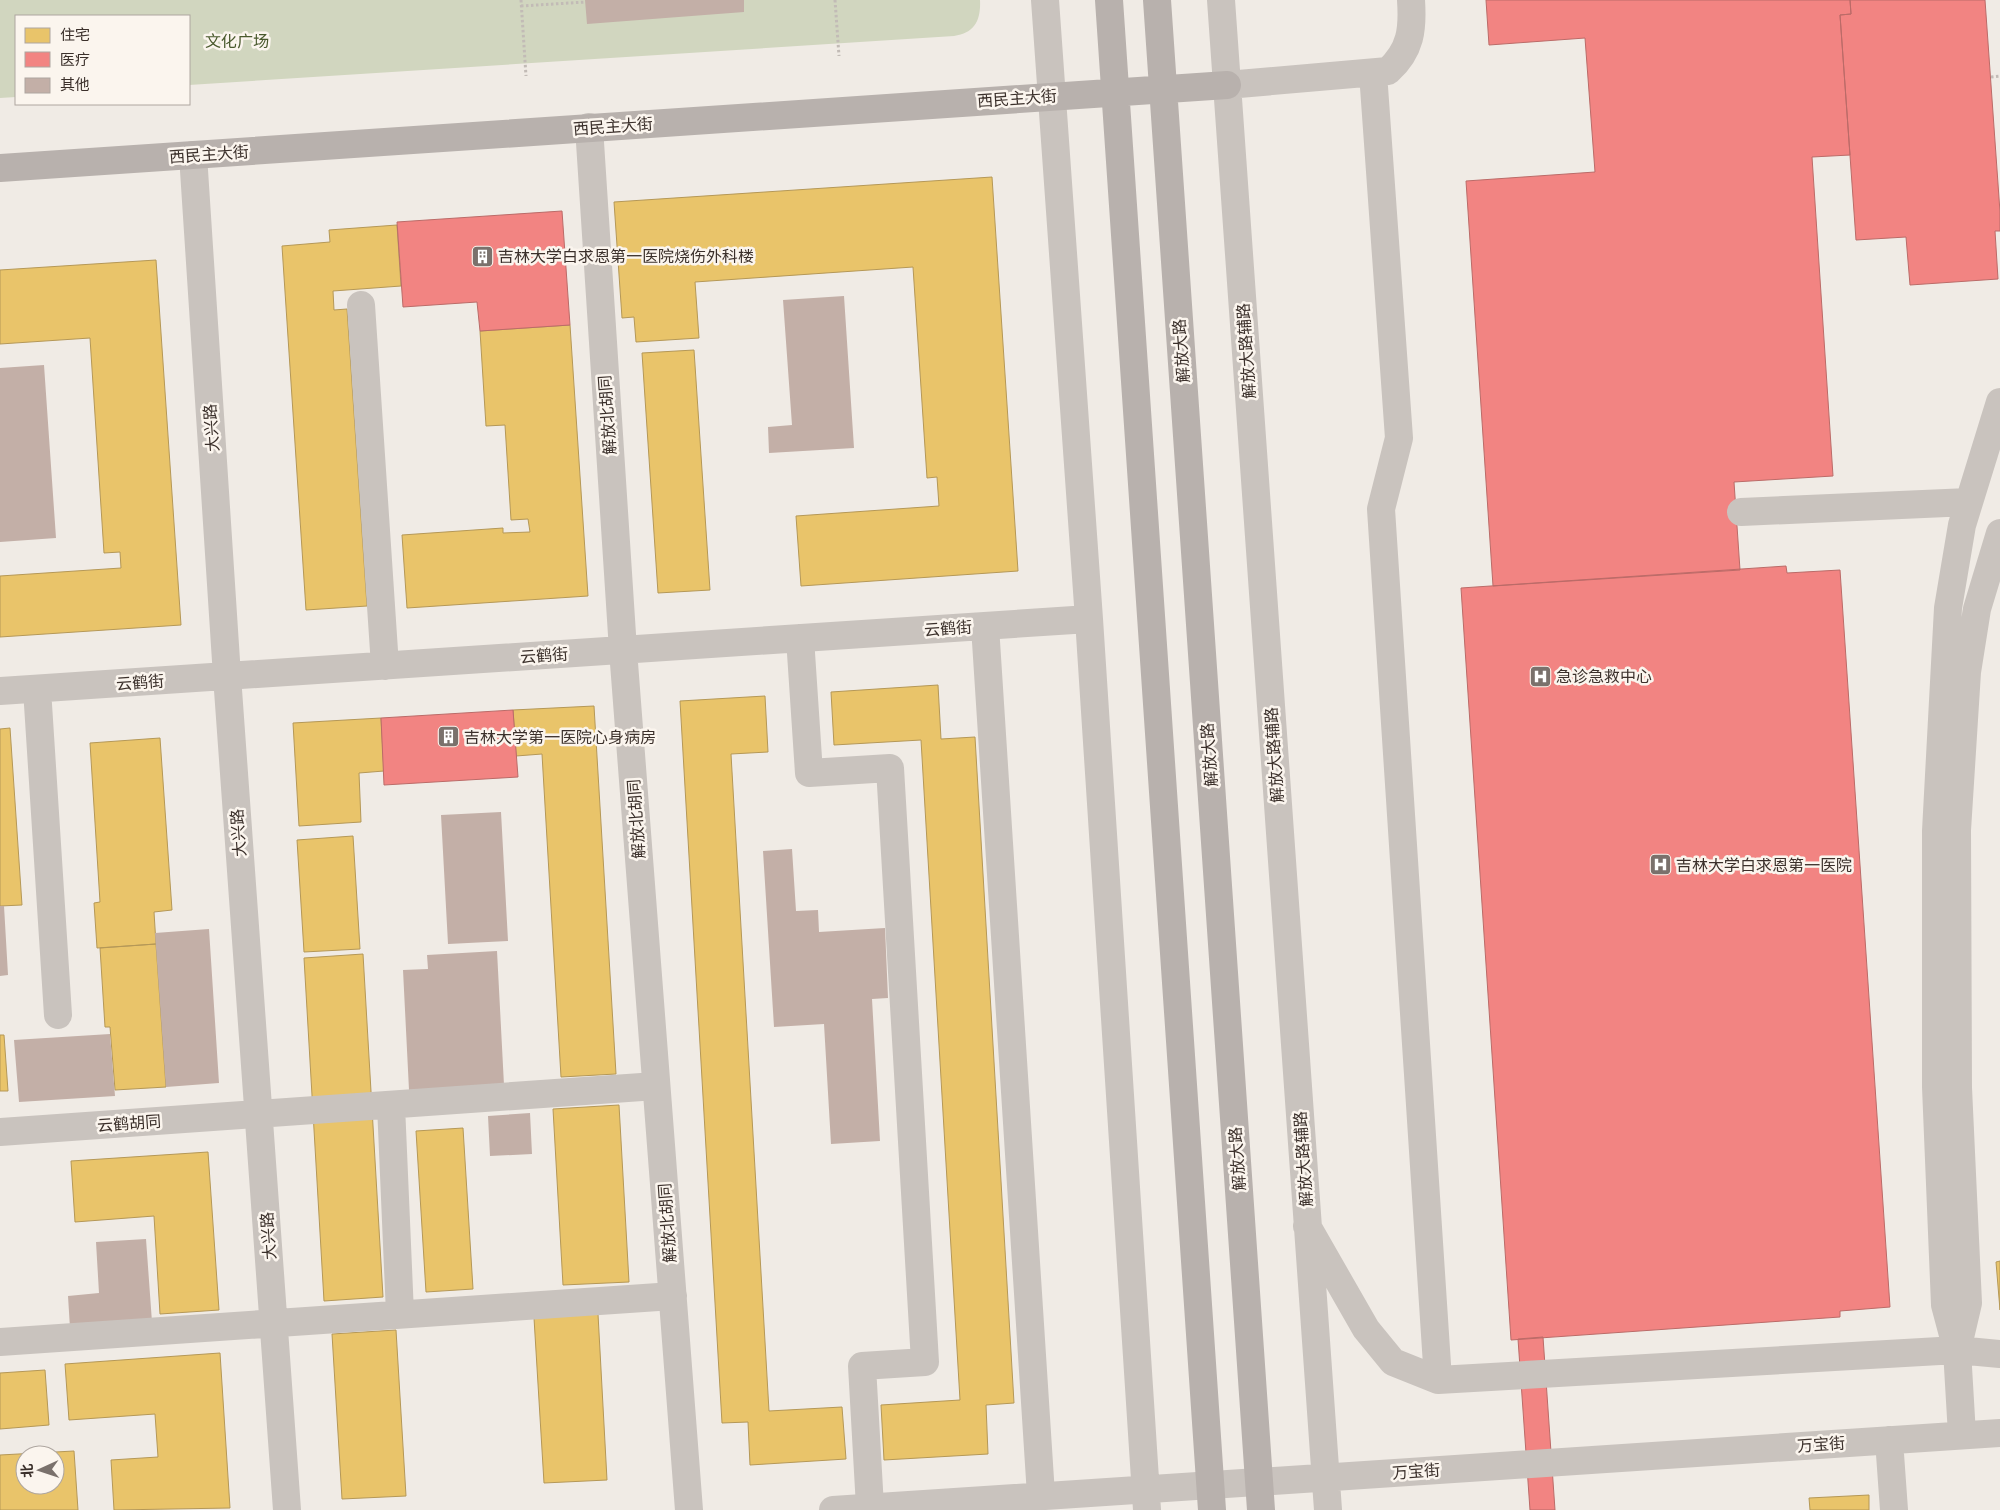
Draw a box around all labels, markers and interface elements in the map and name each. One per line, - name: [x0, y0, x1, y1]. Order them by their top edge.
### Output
- legend: [15, 15, 190, 105]
- text: 住宅: [60, 25, 90, 44]
- park label: 文化广场: [205, 31, 269, 51]
- text: 医疗: [60, 50, 90, 69]
- text: 其他: [60, 75, 90, 94]
- street label: 西民主大街: [976, 85, 1058, 111]
- street label: 西民主大街: [572, 113, 654, 139]
- street label: 西民主大街: [168, 141, 250, 167]
- building icon: 吉林大学白求恩第一医院烧伤外科楼: [470, 244, 494, 268]
- place label: 吉林大学白求恩第一医院烧伤外科楼: [498, 246, 754, 266]
- street label: 解放大路辅路: [1233, 302, 1259, 400]
- street label: 解放大路: [1169, 318, 1193, 384]
- street label: 解放北胡同: [594, 374, 620, 456]
- street label: 大兴路: [199, 403, 223, 453]
- street label: 云鹤街: [923, 616, 973, 640]
- street label: 云鹤街: [519, 643, 569, 667]
- hospital icon: 急诊急救中心: [1528, 664, 1552, 688]
- place label: 急诊急救中心: [1556, 666, 1652, 686]
- street label: 云鹤街: [115, 670, 165, 694]
- street label: 解放大路辅路: [1261, 706, 1287, 804]
- street label: 解放大路: [1197, 722, 1221, 788]
- building icon: 吉林大学第一医院心身病房: [436, 725, 460, 749]
- place label: 吉林大学第一医院心身病房: [464, 727, 656, 747]
- street label: 解放北胡同: [623, 778, 649, 860]
- street label: 大兴路: [226, 808, 250, 858]
- hospital icon: 吉林大学白求恩第一医院: [1648, 853, 1672, 877]
- place label: 吉林大学白求恩第一医院: [1676, 855, 1852, 875]
- street label: 解放大路辅路: [1290, 1110, 1316, 1208]
- street label: 云鹤胡同: [96, 1111, 162, 1135]
- street label: 解放大路: [1225, 1126, 1249, 1192]
- street label: 解放北胡同: [654, 1182, 680, 1264]
- street label: 大兴路: [256, 1211, 280, 1261]
- street label: 万宝街: [1796, 1432, 1846, 1456]
- north arrow: [15, 1445, 65, 1495]
- street label: 万宝街: [1391, 1459, 1441, 1483]
- text: 北: [18, 1463, 36, 1478]

